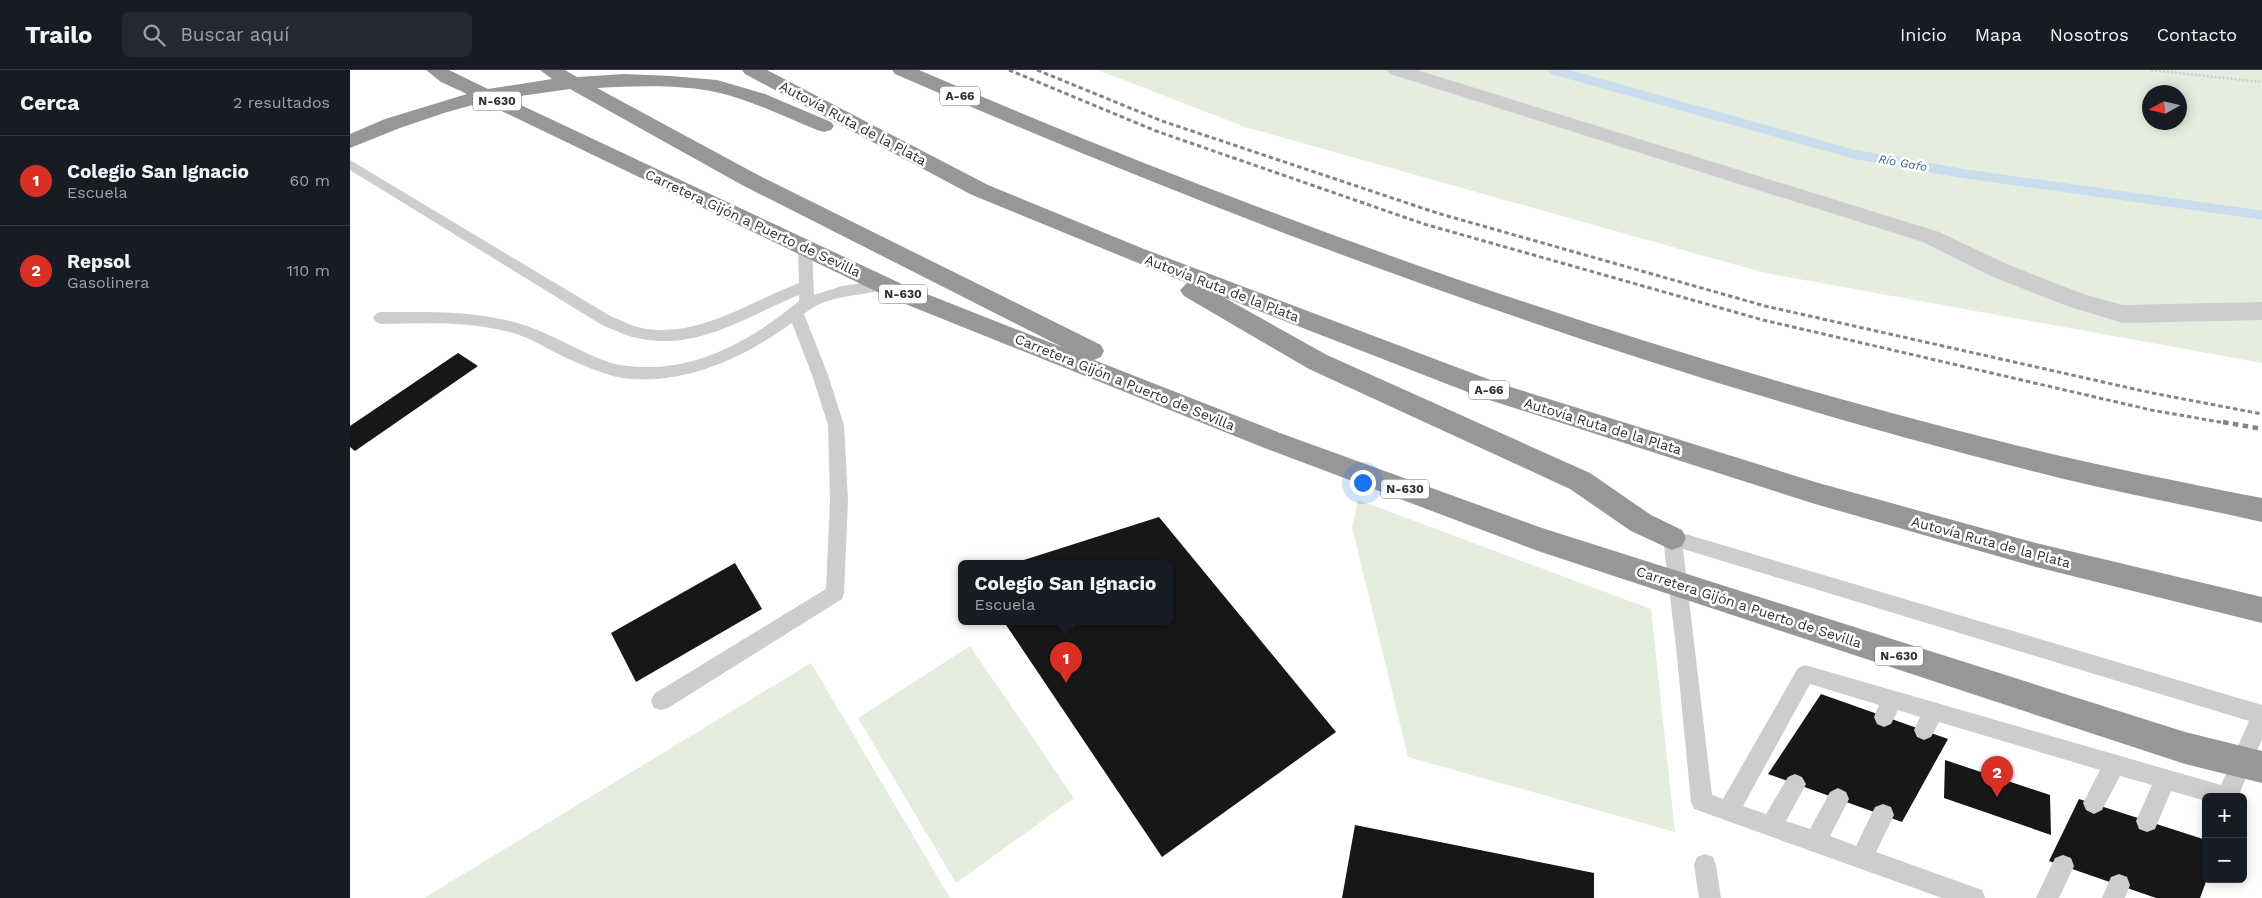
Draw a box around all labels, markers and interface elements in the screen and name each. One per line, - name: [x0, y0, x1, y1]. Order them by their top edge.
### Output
- search box: [122, 12, 472, 57]
- text: Trailo: [25, 21, 92, 49]
- icon: search: [140, 21, 168, 49]
- text: Buscar aquí: [180, 23, 289, 46]
- text: Inicio: [1900, 24, 1947, 45]
- text: Mapa: [1975, 24, 2022, 45]
- text: Nosotros: [2050, 24, 2129, 45]
- text: Contacto: [2157, 24, 2237, 45]
- street label: Autovía Ruta de la Plata: [777, 77, 929, 169]
- north arrow: [2142, 85, 2187, 130]
- road number: A-66: [940, 86, 980, 106]
- text: Cerca: [20, 90, 79, 115]
- road number: N-630: [473, 92, 521, 110]
- text: 2 resultados: [233, 93, 330, 112]
- water label: Río Gafo: [1877, 152, 1929, 174]
- text: Colegio San Ignacio: [67, 160, 249, 183]
- street label: Carretera Gijón a Puerto de Sevilla: [643, 166, 863, 280]
- text: 1: [33, 171, 39, 190]
- text: 60 m: [290, 171, 330, 190]
- text: Escuela: [67, 183, 128, 202]
- text: Repsol: [67, 250, 131, 273]
- street label: Autovía Ruta de la Plata: [1143, 251, 1301, 325]
- text: 2: [31, 261, 41, 280]
- text: 110 m: [287, 261, 330, 280]
- text: Gasolinera: [67, 273, 149, 292]
- road number: N-630: [879, 284, 927, 303]
- street label: Carretera Gijón a Puerto de Sevilla: [1013, 330, 1237, 434]
- road number: A-66: [1469, 380, 1509, 400]
- street label: Autovía Ruta de la Plata: [1522, 394, 1684, 458]
- your location: [1350, 470, 1376, 496]
- road number: N-630: [1381, 479, 1429, 498]
- street label: Autovía Ruta de la Plata: [1910, 513, 2072, 571]
- popup: [958, 560, 1173, 625]
- street label: Carretera Gijón a Puerto de Sevilla: [1634, 563, 1864, 651]
- text: Colegio San Ignacio: [975, 572, 1156, 595]
- text: Escuela: [975, 595, 1035, 614]
- pin: 1: [1050, 642, 1082, 683]
- road number: N-630: [1875, 646, 1923, 666]
- pin: 2: [1981, 756, 2013, 797]
- map controls: [2202, 793, 2247, 883]
- button: +: [2202, 793, 2247, 838]
- button: −: [2202, 838, 2247, 883]

